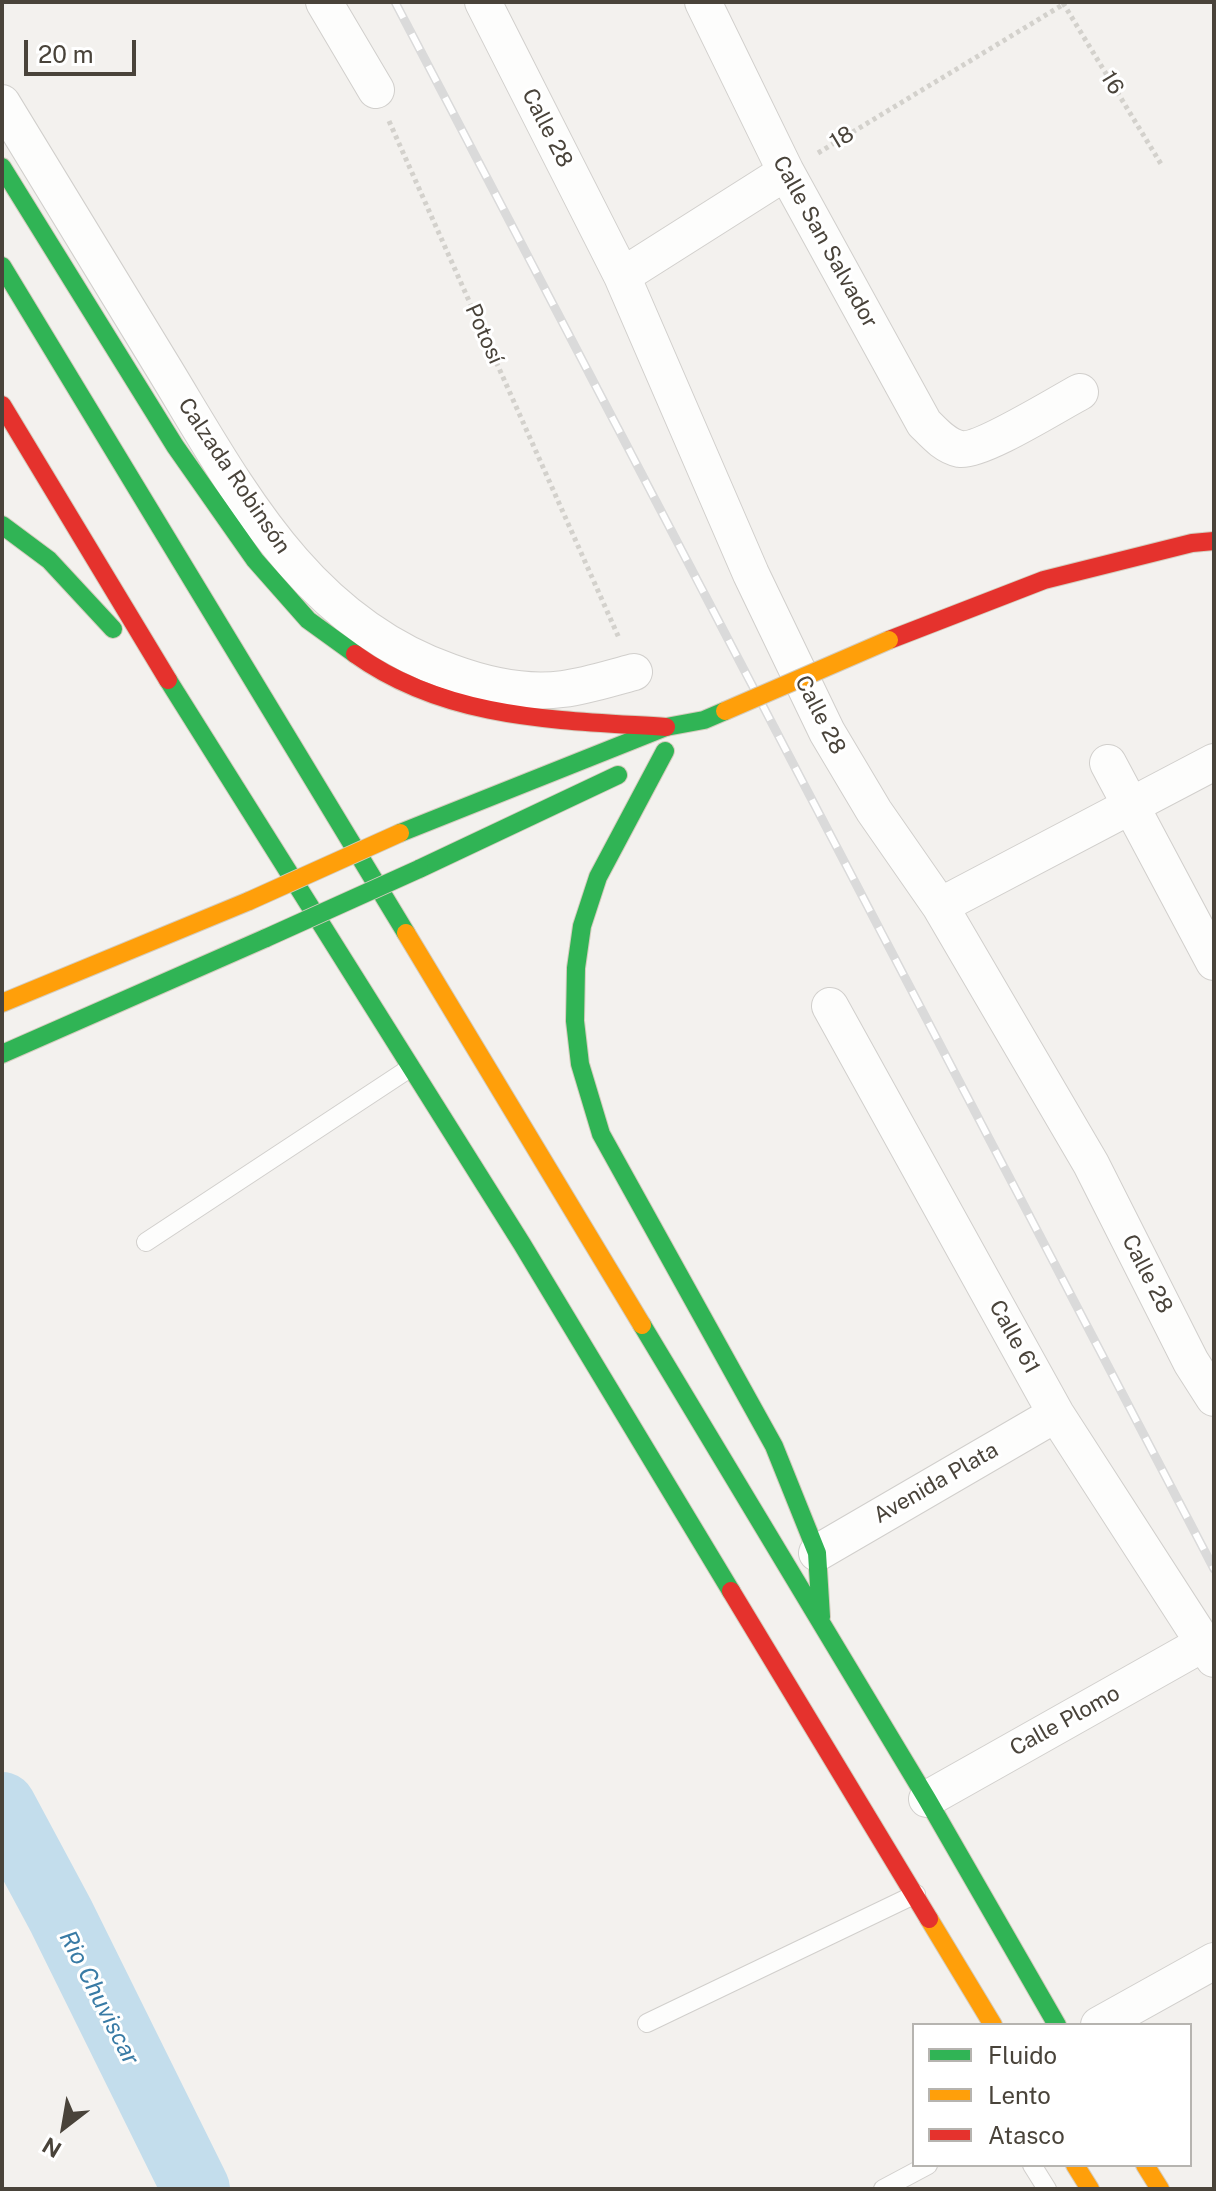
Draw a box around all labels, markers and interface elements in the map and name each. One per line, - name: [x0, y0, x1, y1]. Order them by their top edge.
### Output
- scale bar: [28, 24, 140, 74]
- text: 20 m: [38, 40, 94, 68]
- street label: 16: [1095, 66, 1129, 100]
- street label: Calle 28: [516, 84, 578, 172]
- street label: 18: [825, 121, 859, 155]
- street label: Calle San Salvador: [767, 151, 883, 333]
- street label: Potosí: [459, 300, 509, 368]
- street label: Calzada Robinsón: [172, 393, 296, 559]
- street label: Calle 28: [789, 671, 851, 759]
- street label: Calle 28: [1116, 1230, 1178, 1318]
- street label: Calle 61: [983, 1296, 1045, 1378]
- street label: Avenida Plata: [869, 1437, 1003, 1529]
- street label: Calle Plomo: [1005, 1680, 1125, 1762]
- water label: Rio Chuviscar: [53, 1926, 145, 2070]
- legend: [912, 2023, 1192, 2167]
- text: Fluido: [988, 2041, 1057, 2069]
- text: Lento: [988, 2081, 1051, 2109]
- north arrow: [24, 2087, 104, 2167]
- text: Atasco: [988, 2121, 1065, 2149]
- text: N: [38, 2132, 66, 2163]

